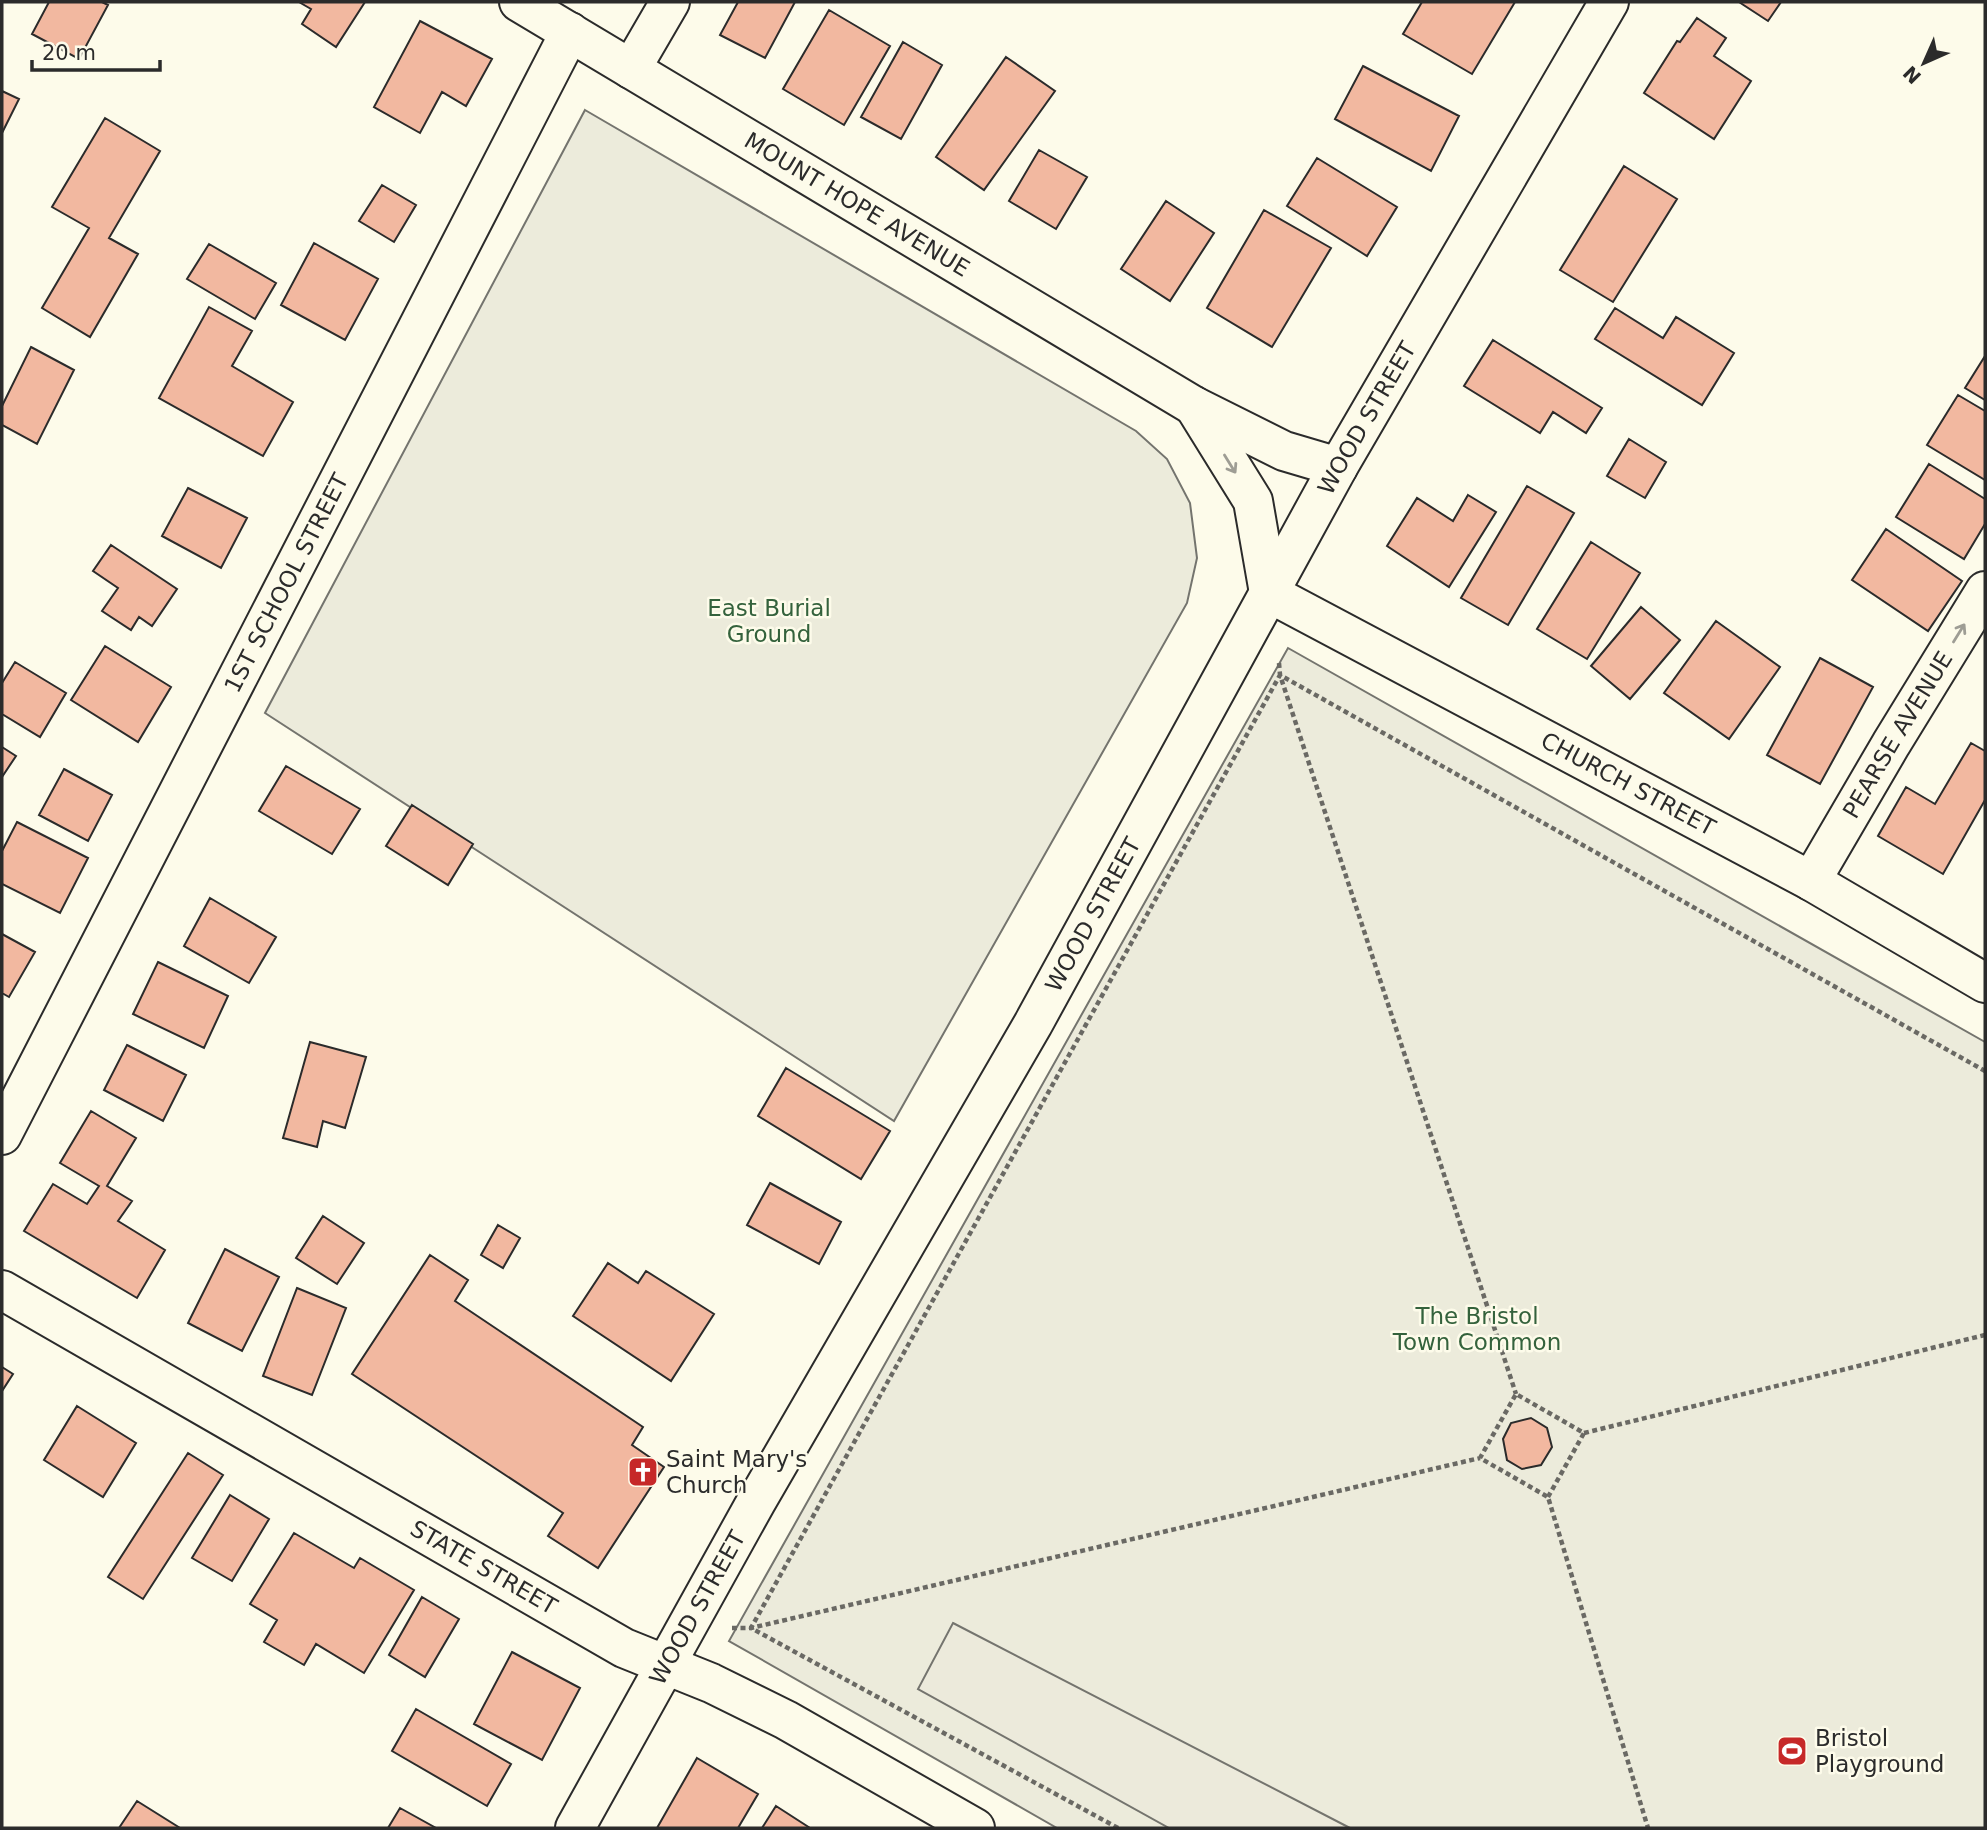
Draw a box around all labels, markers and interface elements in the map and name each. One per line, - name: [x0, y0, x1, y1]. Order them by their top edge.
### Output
- scale bar: [32, 28, 159, 72]
- north arrow: [1889, 28, 1959, 98]
- text: 20 m: [42, 41, 96, 65]
- text: N: [1899, 62, 1925, 88]
- street label: MOUNT HOPE AVENUE: [740, 127, 974, 282]
- street label: WOOD STREET: [1313, 337, 1421, 499]
- one-way arrow: [1223, 454, 1237, 474]
- street label: 1ST SCHOOL STREET: [219, 468, 354, 697]
- park label: East Burial Ground: [707, 595, 831, 647]
- one-way arrow: [1952, 624, 1967, 643]
- street label: PEARSE AVENUE: [1838, 647, 1958, 823]
- street label: CHURCH STREET: [1537, 727, 1721, 841]
- street label: WOOD STREET: [1040, 832, 1146, 996]
- park label: The Bristol Town Common: [1392, 1303, 1561, 1355]
- place label: Saint Mary's Church: [666, 1446, 807, 1498]
- church icon: Saint Mary's Church: [626, 1455, 660, 1489]
- street label: STATE STREET: [406, 1515, 562, 1620]
- street label: WOOD STREET: [644, 1525, 751, 1689]
- place label: Bristol Playground: [1815, 1725, 1944, 1777]
- sports icon: Bristol Playground: [1775, 1734, 1809, 1768]

